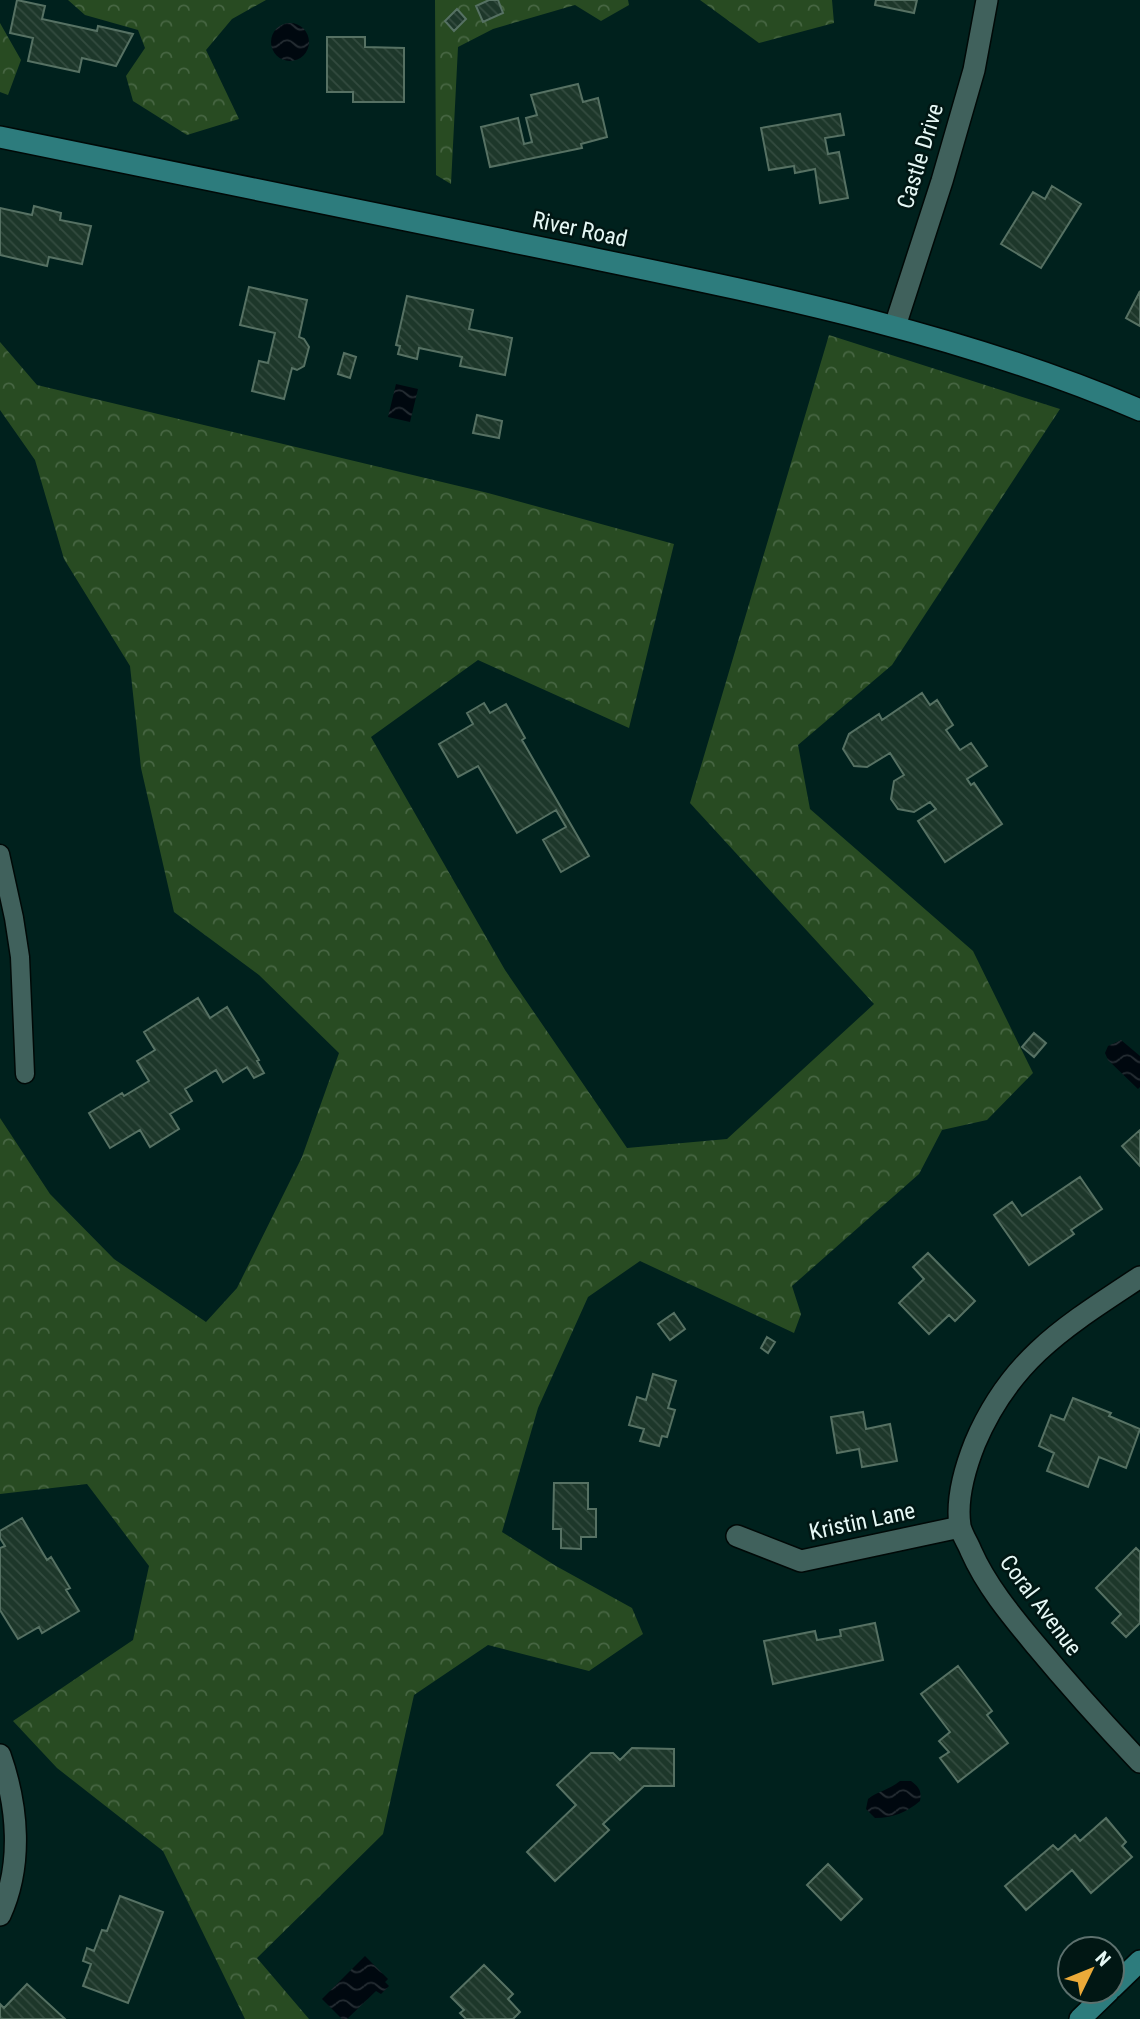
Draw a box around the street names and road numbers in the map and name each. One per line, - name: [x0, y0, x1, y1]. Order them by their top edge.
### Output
- street label: Castle Drive: [892, 100, 949, 212]
- street label: River Road: [530, 206, 630, 253]
- street label: Kristin Lane: [807, 1497, 918, 1546]
- street label: Coral Avenue: [994, 1550, 1087, 1661]

